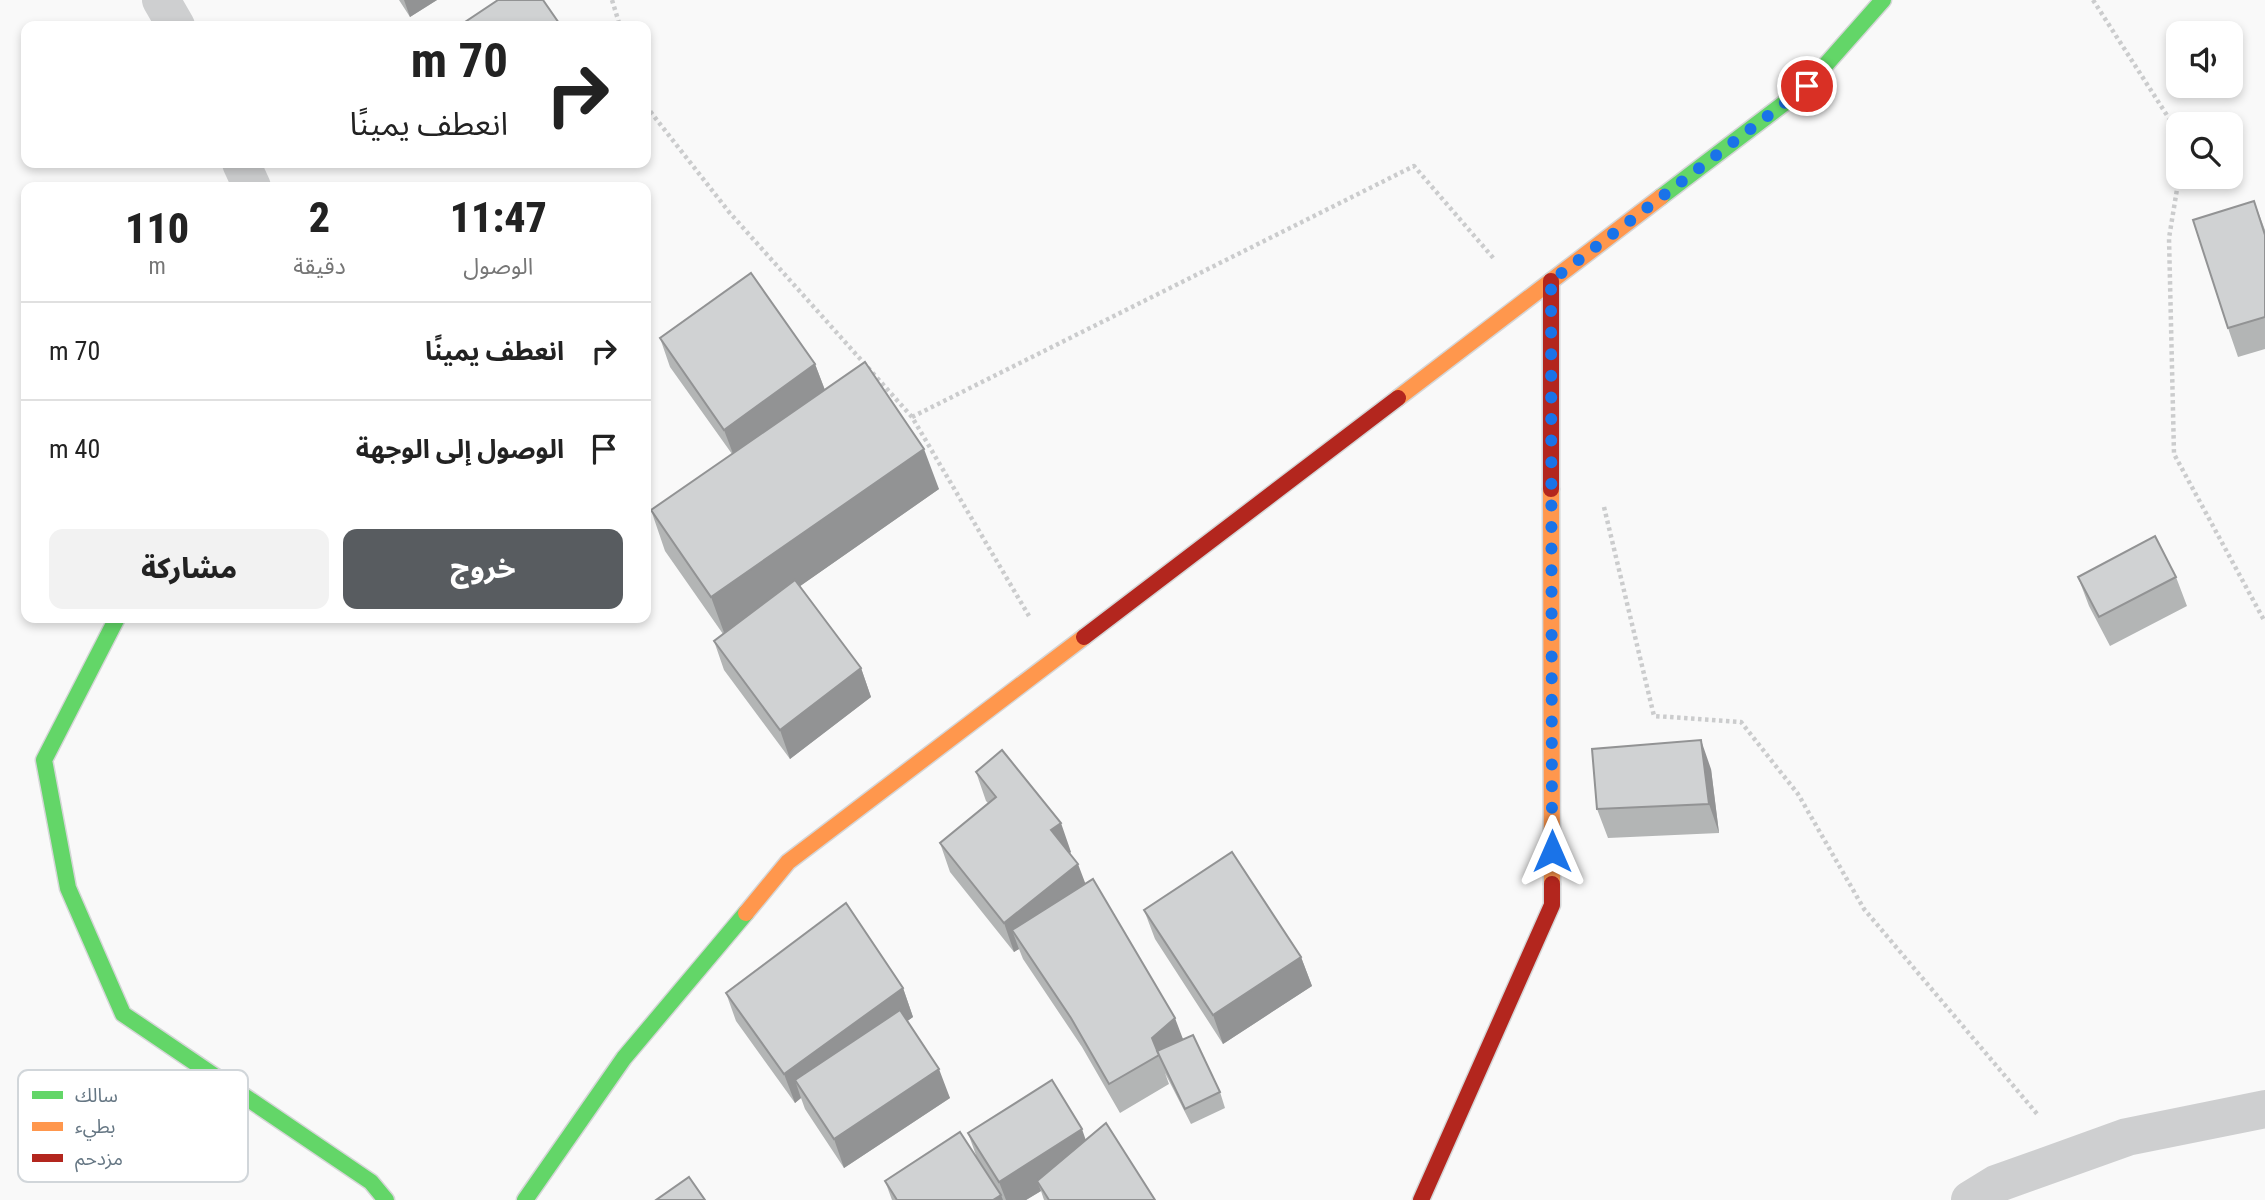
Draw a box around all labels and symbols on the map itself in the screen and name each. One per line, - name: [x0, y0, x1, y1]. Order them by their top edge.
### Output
- pin: [1777, 56, 1837, 116]
- position arrow: [1515, 814, 1589, 888]
- legend: [18, 1070, 248, 1182]
- text: سالك: [75, 1084, 118, 1107]
- text: بطيء: [75, 1115, 115, 1141]
- text: مزدحم: [75, 1147, 123, 1173]

